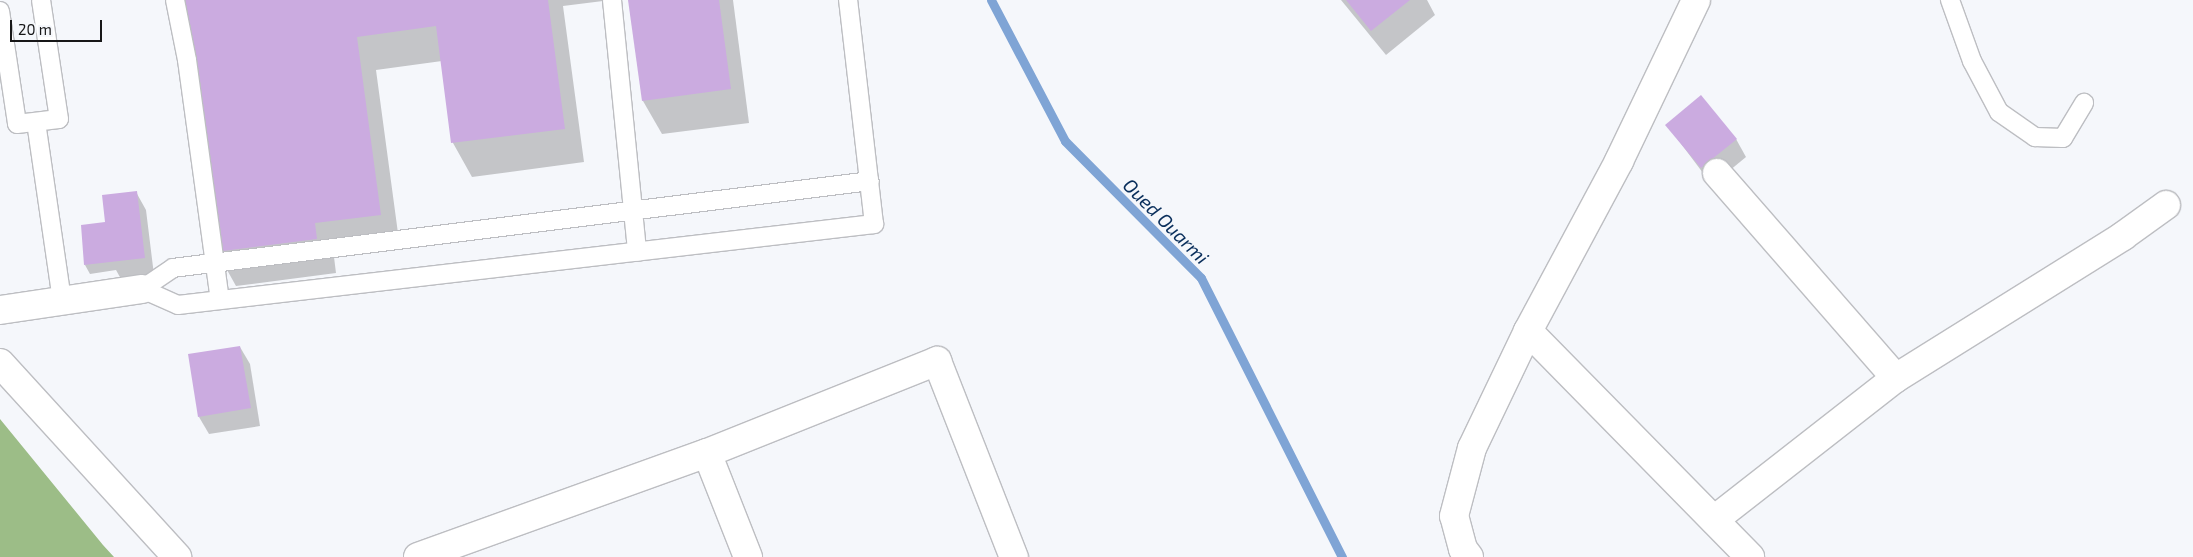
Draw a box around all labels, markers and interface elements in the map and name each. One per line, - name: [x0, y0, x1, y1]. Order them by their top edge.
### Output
- scale bar: [12, 10, 105, 42]
- text: 20 m: [18, 20, 52, 38]
- water label: Oued Ouarmi: [1118, 173, 1214, 269]

